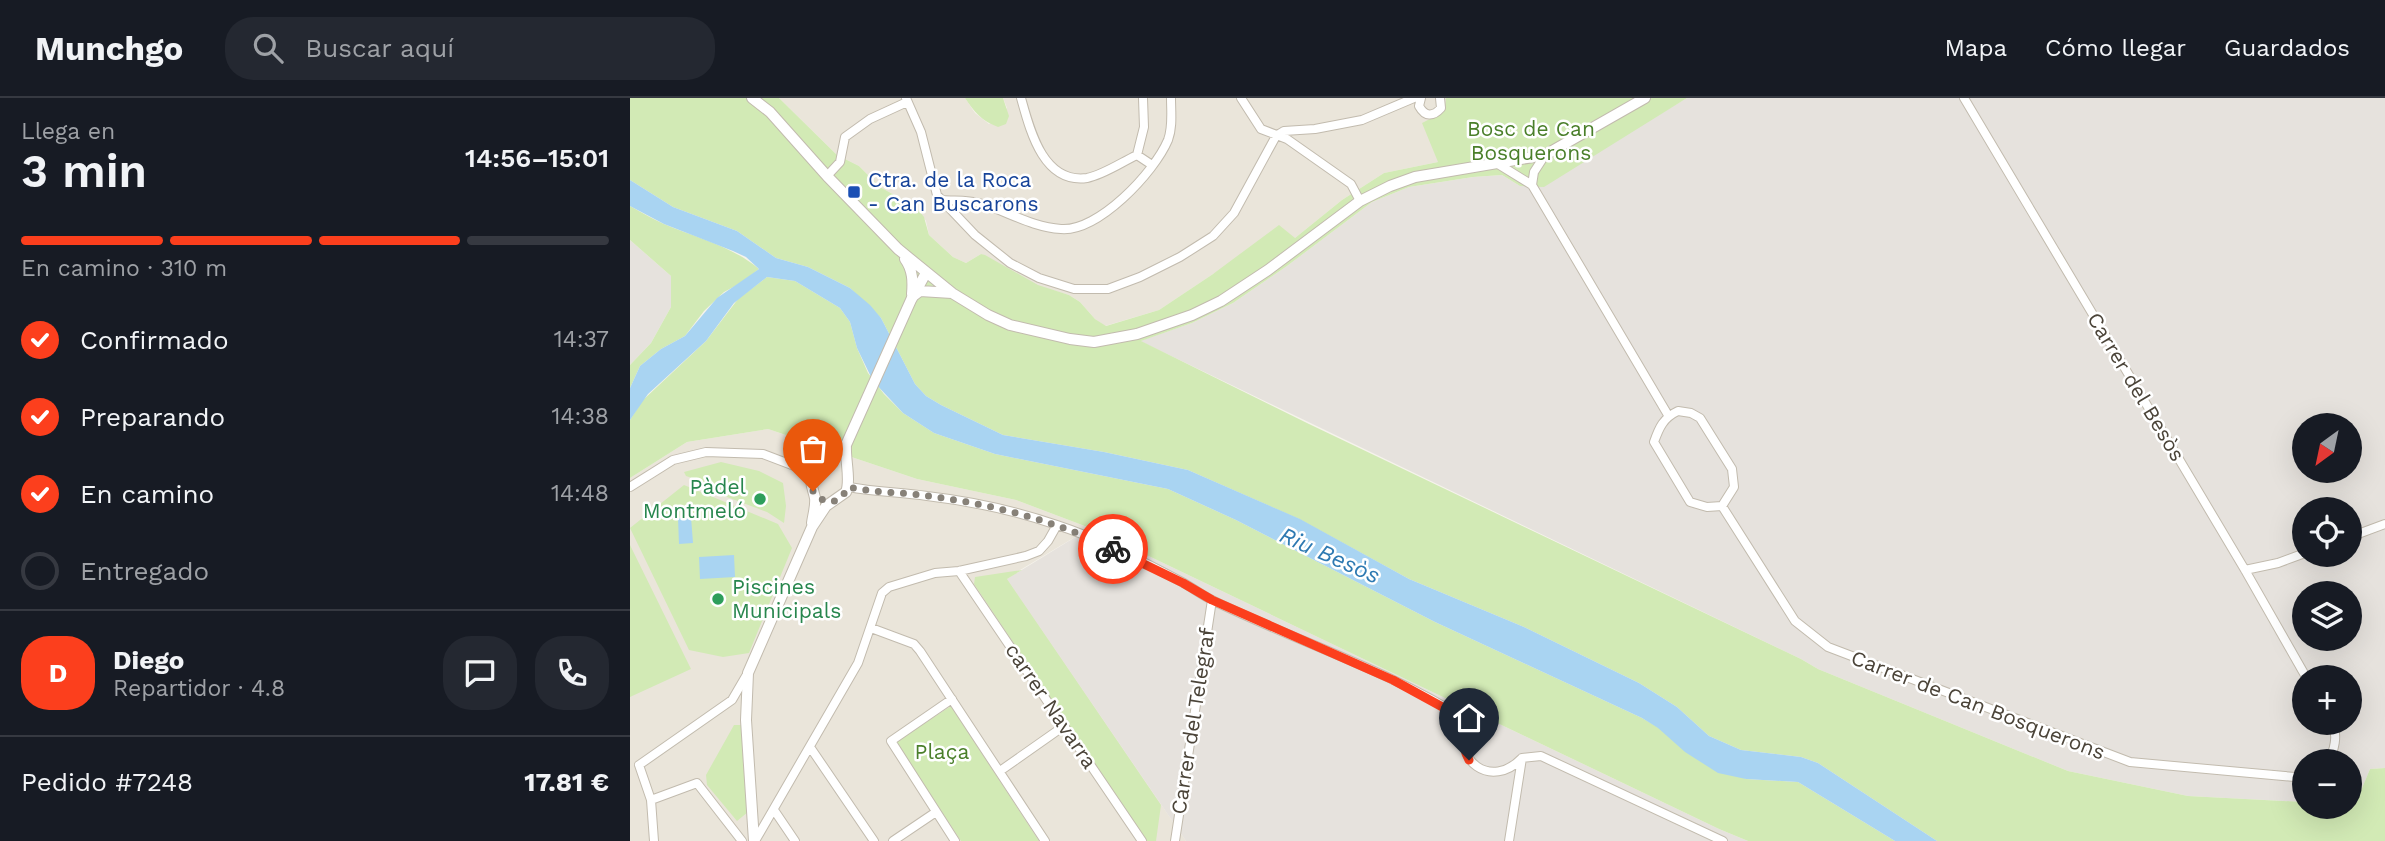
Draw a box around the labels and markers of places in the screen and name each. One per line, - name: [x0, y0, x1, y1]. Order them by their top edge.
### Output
- place label: Ctra. de la Roca - Can Buscarons: [868, 167, 1039, 216]
- marker: Ctra. de la Roca - Can Buscarons: [846, 184, 862, 200]
- pin: [783, 419, 843, 491]
- place label: Pàdel Montmeló: [643, 474, 747, 523]
- marker: Pàdel Montmeló: [752, 491, 768, 507]
- place label: Piscines Municipals: [732, 574, 841, 623]
- marker: Piscines Municipals: [710, 591, 726, 607]
- pin: [1439, 688, 1499, 760]

